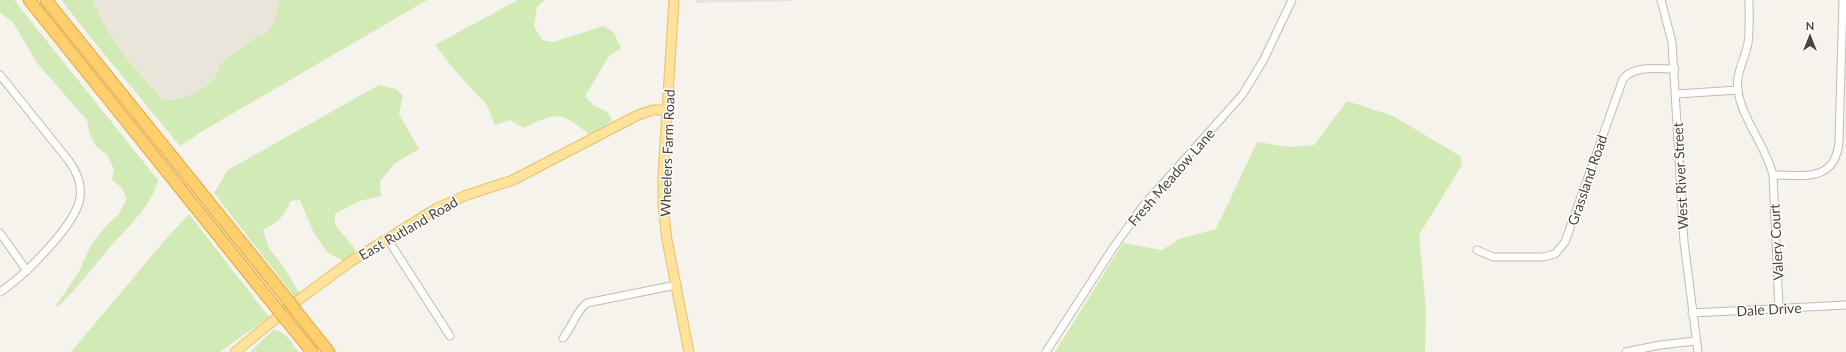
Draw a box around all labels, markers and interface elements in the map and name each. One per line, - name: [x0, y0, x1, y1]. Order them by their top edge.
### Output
- north arrow: [1790, 16, 1830, 56]
- text: N: [1806, 19, 1814, 32]
- street label: Wheelers Farm Road: [656, 89, 678, 217]
- street label: West River Street: [1669, 122, 1691, 230]
- street label: Fresh Meadow Lane: [1124, 125, 1218, 229]
- street label: Grassland Road: [1564, 132, 1610, 228]
- street label: East Rutland Road: [355, 193, 461, 263]
- street label: Valery Court: [1766, 203, 1786, 281]
- street label: Dale Drive: [1736, 299, 1802, 319]

